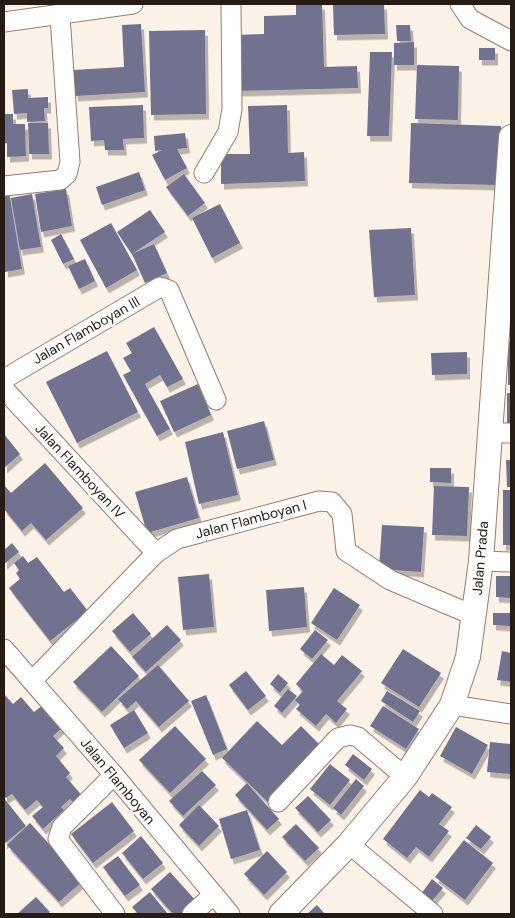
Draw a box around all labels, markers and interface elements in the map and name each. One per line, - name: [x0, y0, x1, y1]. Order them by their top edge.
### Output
- street label: Jalan Flamboyan III: [29, 292, 143, 368]
- street label: Jalan Flamboyan IV: [31, 420, 129, 523]
- street label: Jalan Flamboyan I: [193, 496, 309, 542]
- street label: Jalan Prada: [468, 520, 492, 596]
- street label: Jalan Flamboyan: [77, 734, 159, 828]

